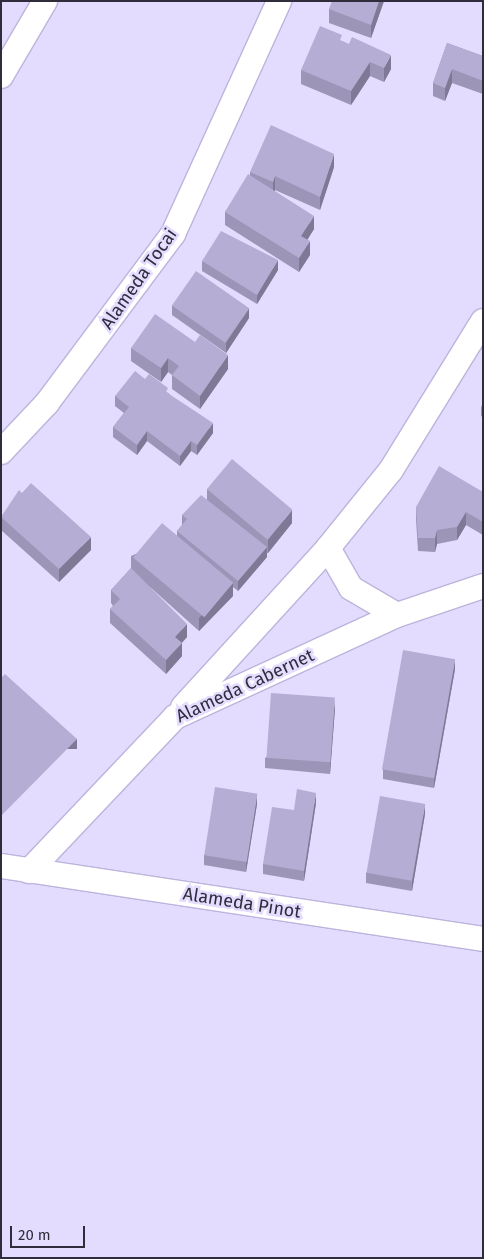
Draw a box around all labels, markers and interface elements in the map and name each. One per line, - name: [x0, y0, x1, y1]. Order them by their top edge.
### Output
- street label: Alameda Tocai: [96, 224, 182, 334]
- street label: Alameda Cabernet: [173, 645, 317, 727]
- street label: Alameda Pinot: [182, 883, 302, 923]
- scale bar: [12, 1216, 88, 1248]
- text: 20 m: [18, 1226, 51, 1244]

